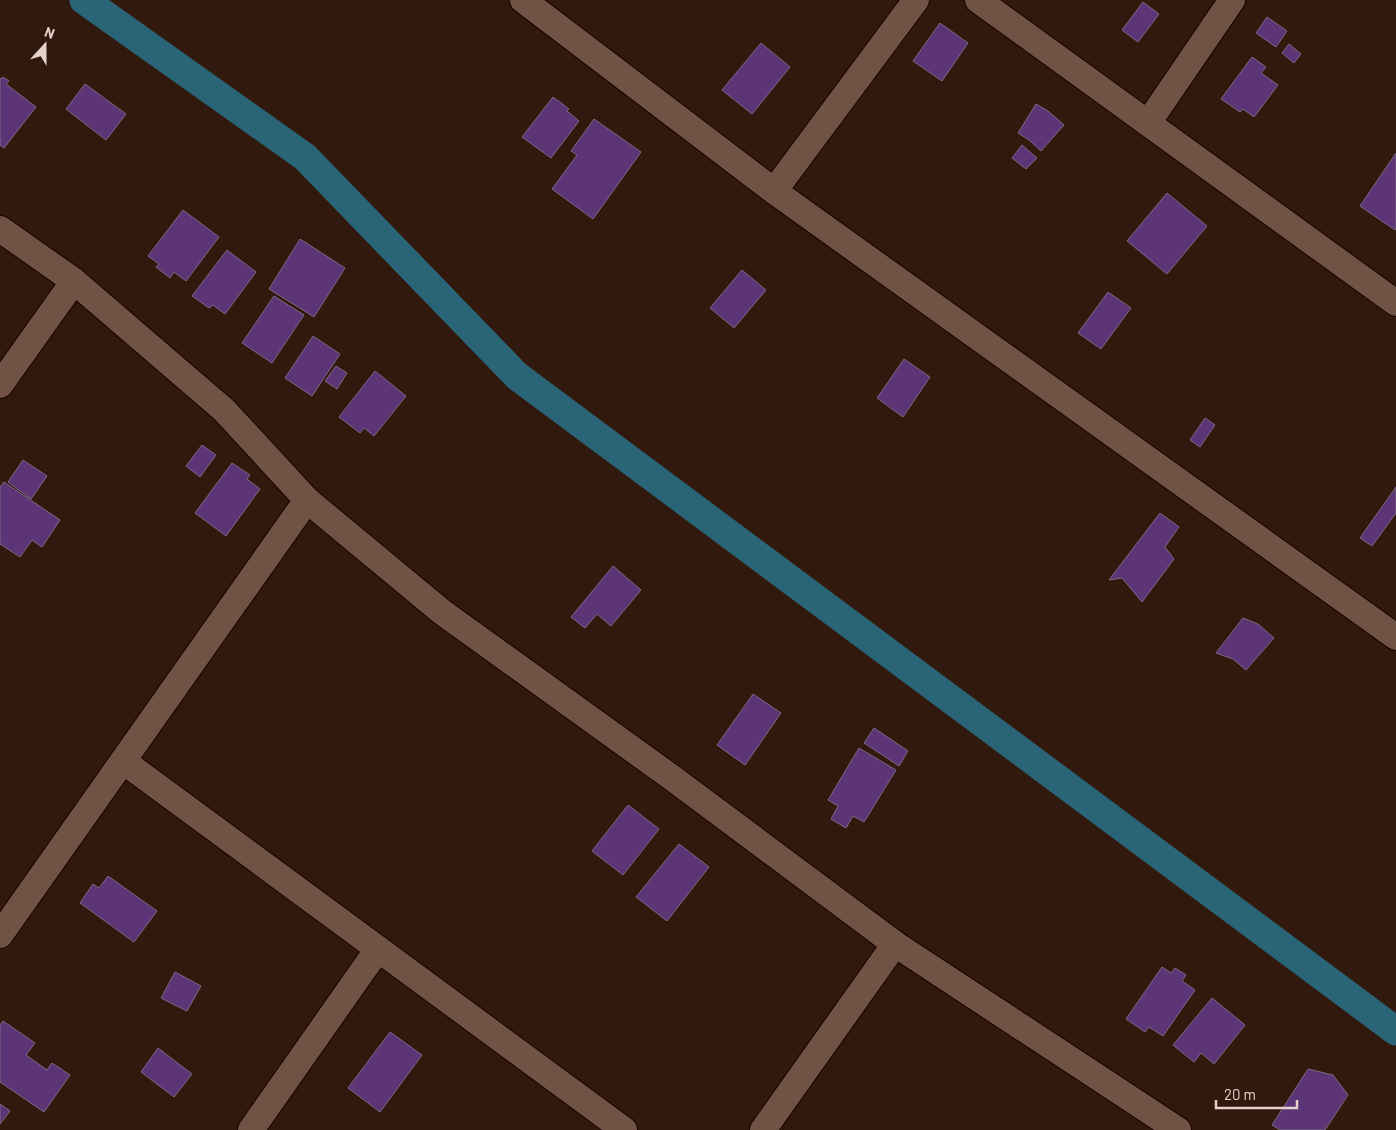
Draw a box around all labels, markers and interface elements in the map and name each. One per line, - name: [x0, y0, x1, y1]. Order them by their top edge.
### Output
- north arrow: [20, 20, 70, 70]
- text: N: [42, 23, 57, 42]
- scale bar: [1216, 1078, 1297, 1110]
- text: 20 m: [1224, 1085, 1256, 1103]

